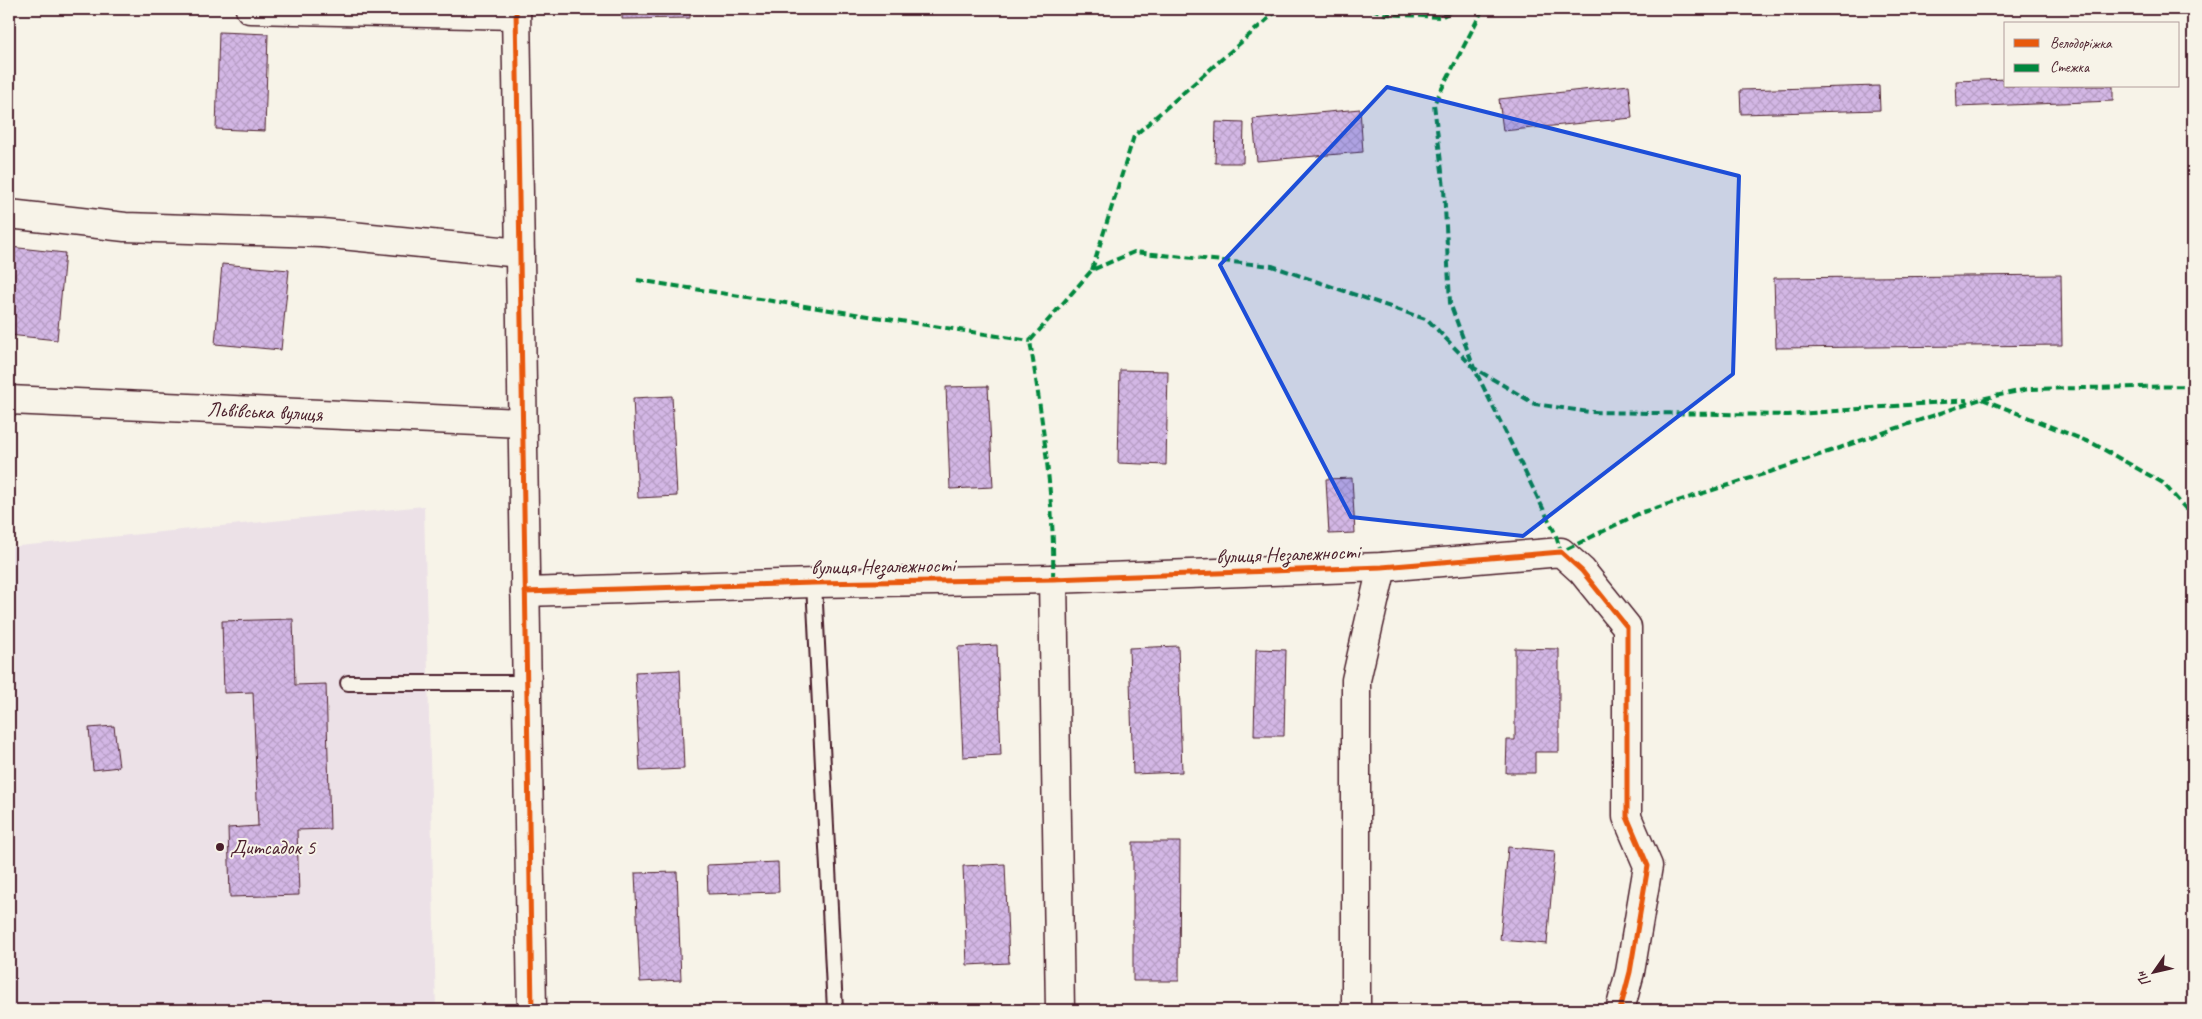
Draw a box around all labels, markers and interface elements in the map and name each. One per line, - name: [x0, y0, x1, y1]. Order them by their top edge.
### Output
- legend: [2004, 22, 2180, 88]
- text: Велодоріжка: [2050, 34, 2113, 53]
- text: Стежка: [2050, 58, 2090, 77]
- street label: Львівська вулиця: [206, 396, 324, 427]
- street label: вулиця Незалежності: [1216, 538, 1364, 571]
- street label: вулиця Незалежності: [811, 552, 958, 581]
- place label: Дитсадок 5: [230, 834, 317, 860]
- marker: Дитсадок 5: [214, 841, 226, 853]
- north arrow: [2130, 946, 2180, 996]
- text: Пн: [2132, 967, 2155, 990]

